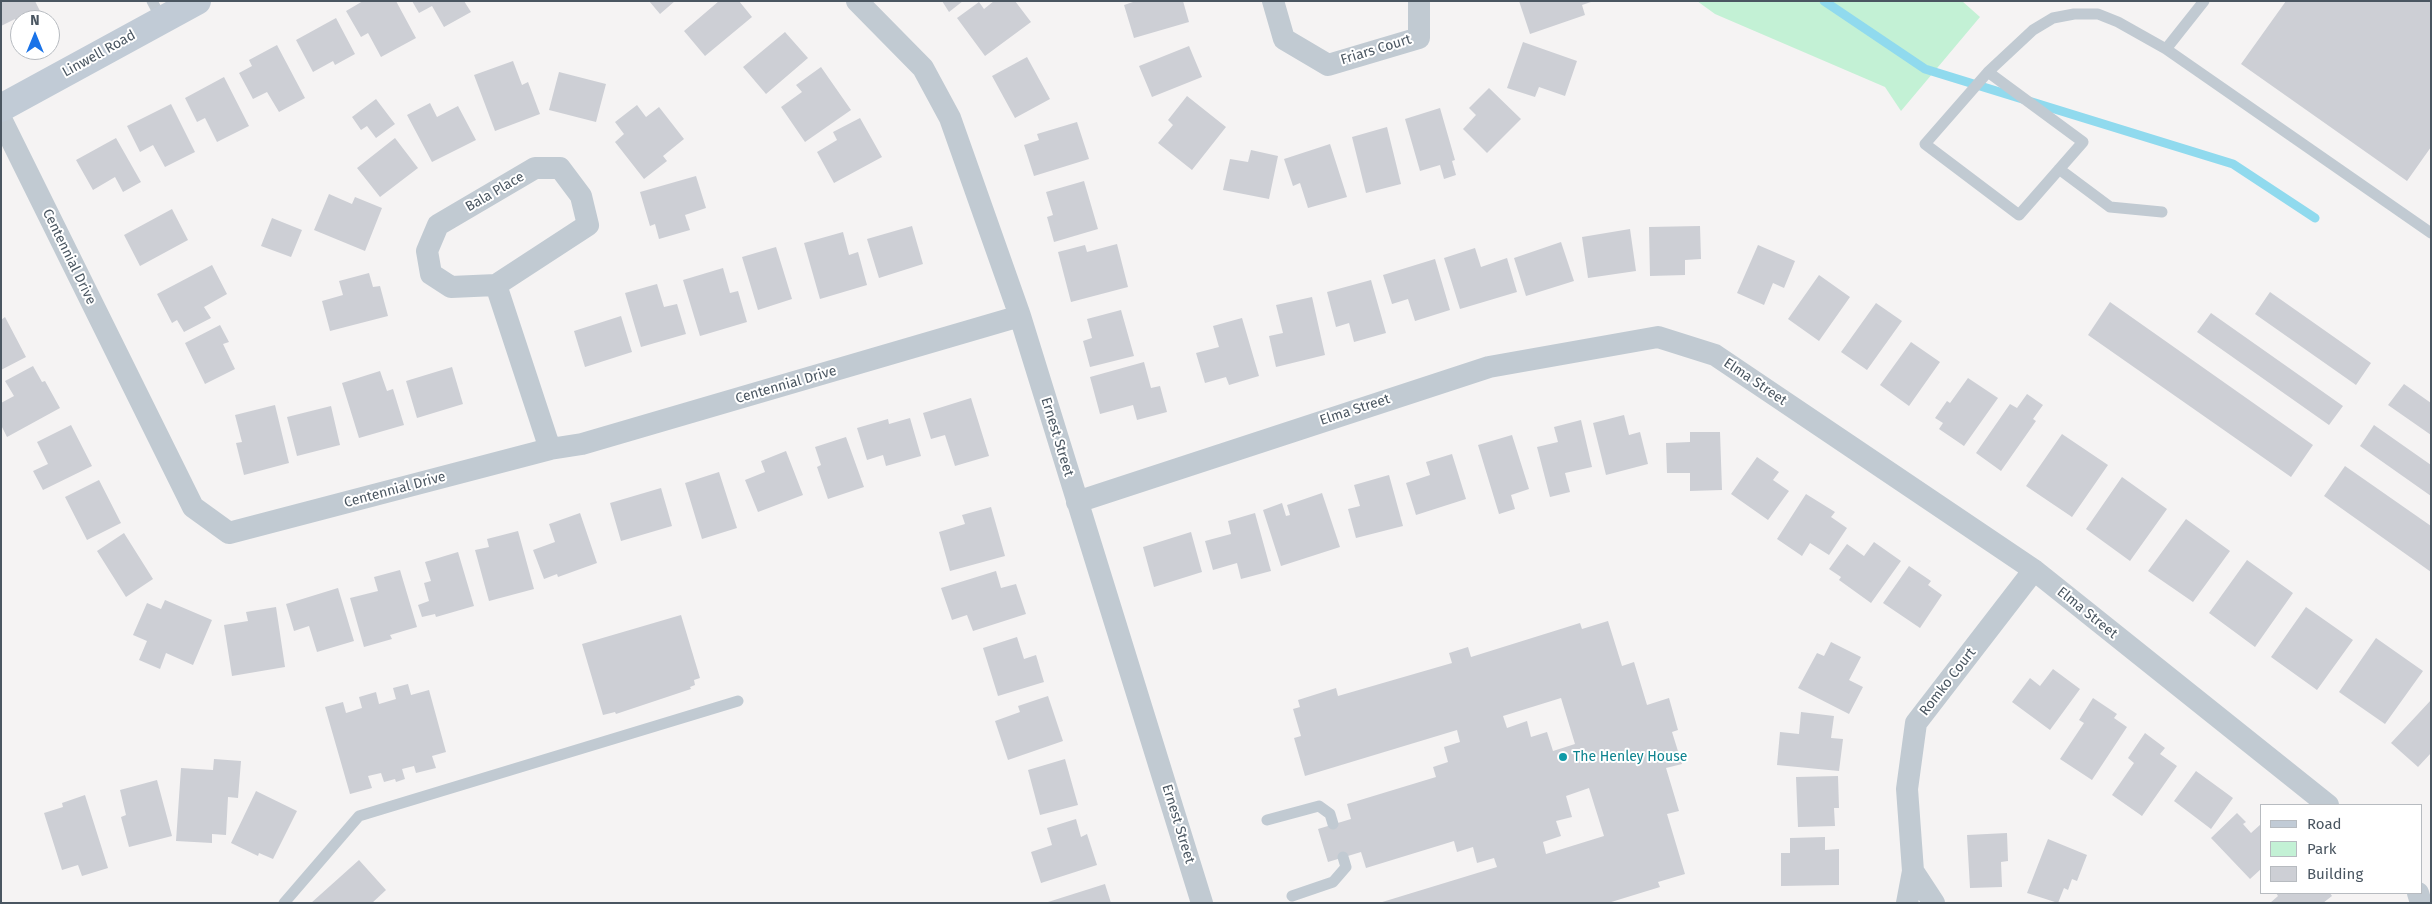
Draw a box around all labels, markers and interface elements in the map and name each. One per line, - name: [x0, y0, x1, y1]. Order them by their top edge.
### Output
- north arrow: [10, 10, 60, 60]
- text: N: [30, 12, 40, 29]
- street label: Linwell Road: [60, 27, 138, 81]
- street label: Friars Court: [1339, 31, 1413, 69]
- street label: Bala Place: [463, 168, 527, 216]
- street label: Centennial Drive: [39, 206, 99, 308]
- street label: Elma Street: [1720, 355, 1790, 409]
- street label: Centennial Drive: [734, 363, 838, 407]
- street label: Elma Street: [1318, 391, 1392, 429]
- street label: Ernest Street: [1037, 395, 1077, 479]
- street label: Centennial Drive: [342, 468, 448, 512]
- street label: Elma Street: [2053, 584, 2121, 642]
- street label: Romko Court: [1916, 645, 1980, 719]
- place label: The Henley House: [1573, 749, 1687, 765]
- marker: The Henley House: [1557, 751, 1569, 763]
- street label: Ernest Street: [1158, 782, 1198, 866]
- legend: [2260, 804, 2422, 894]
- text: Road: [2307, 815, 2342, 833]
- text: Park: [2307, 840, 2337, 858]
- text: Building: [2307, 865, 2363, 883]

